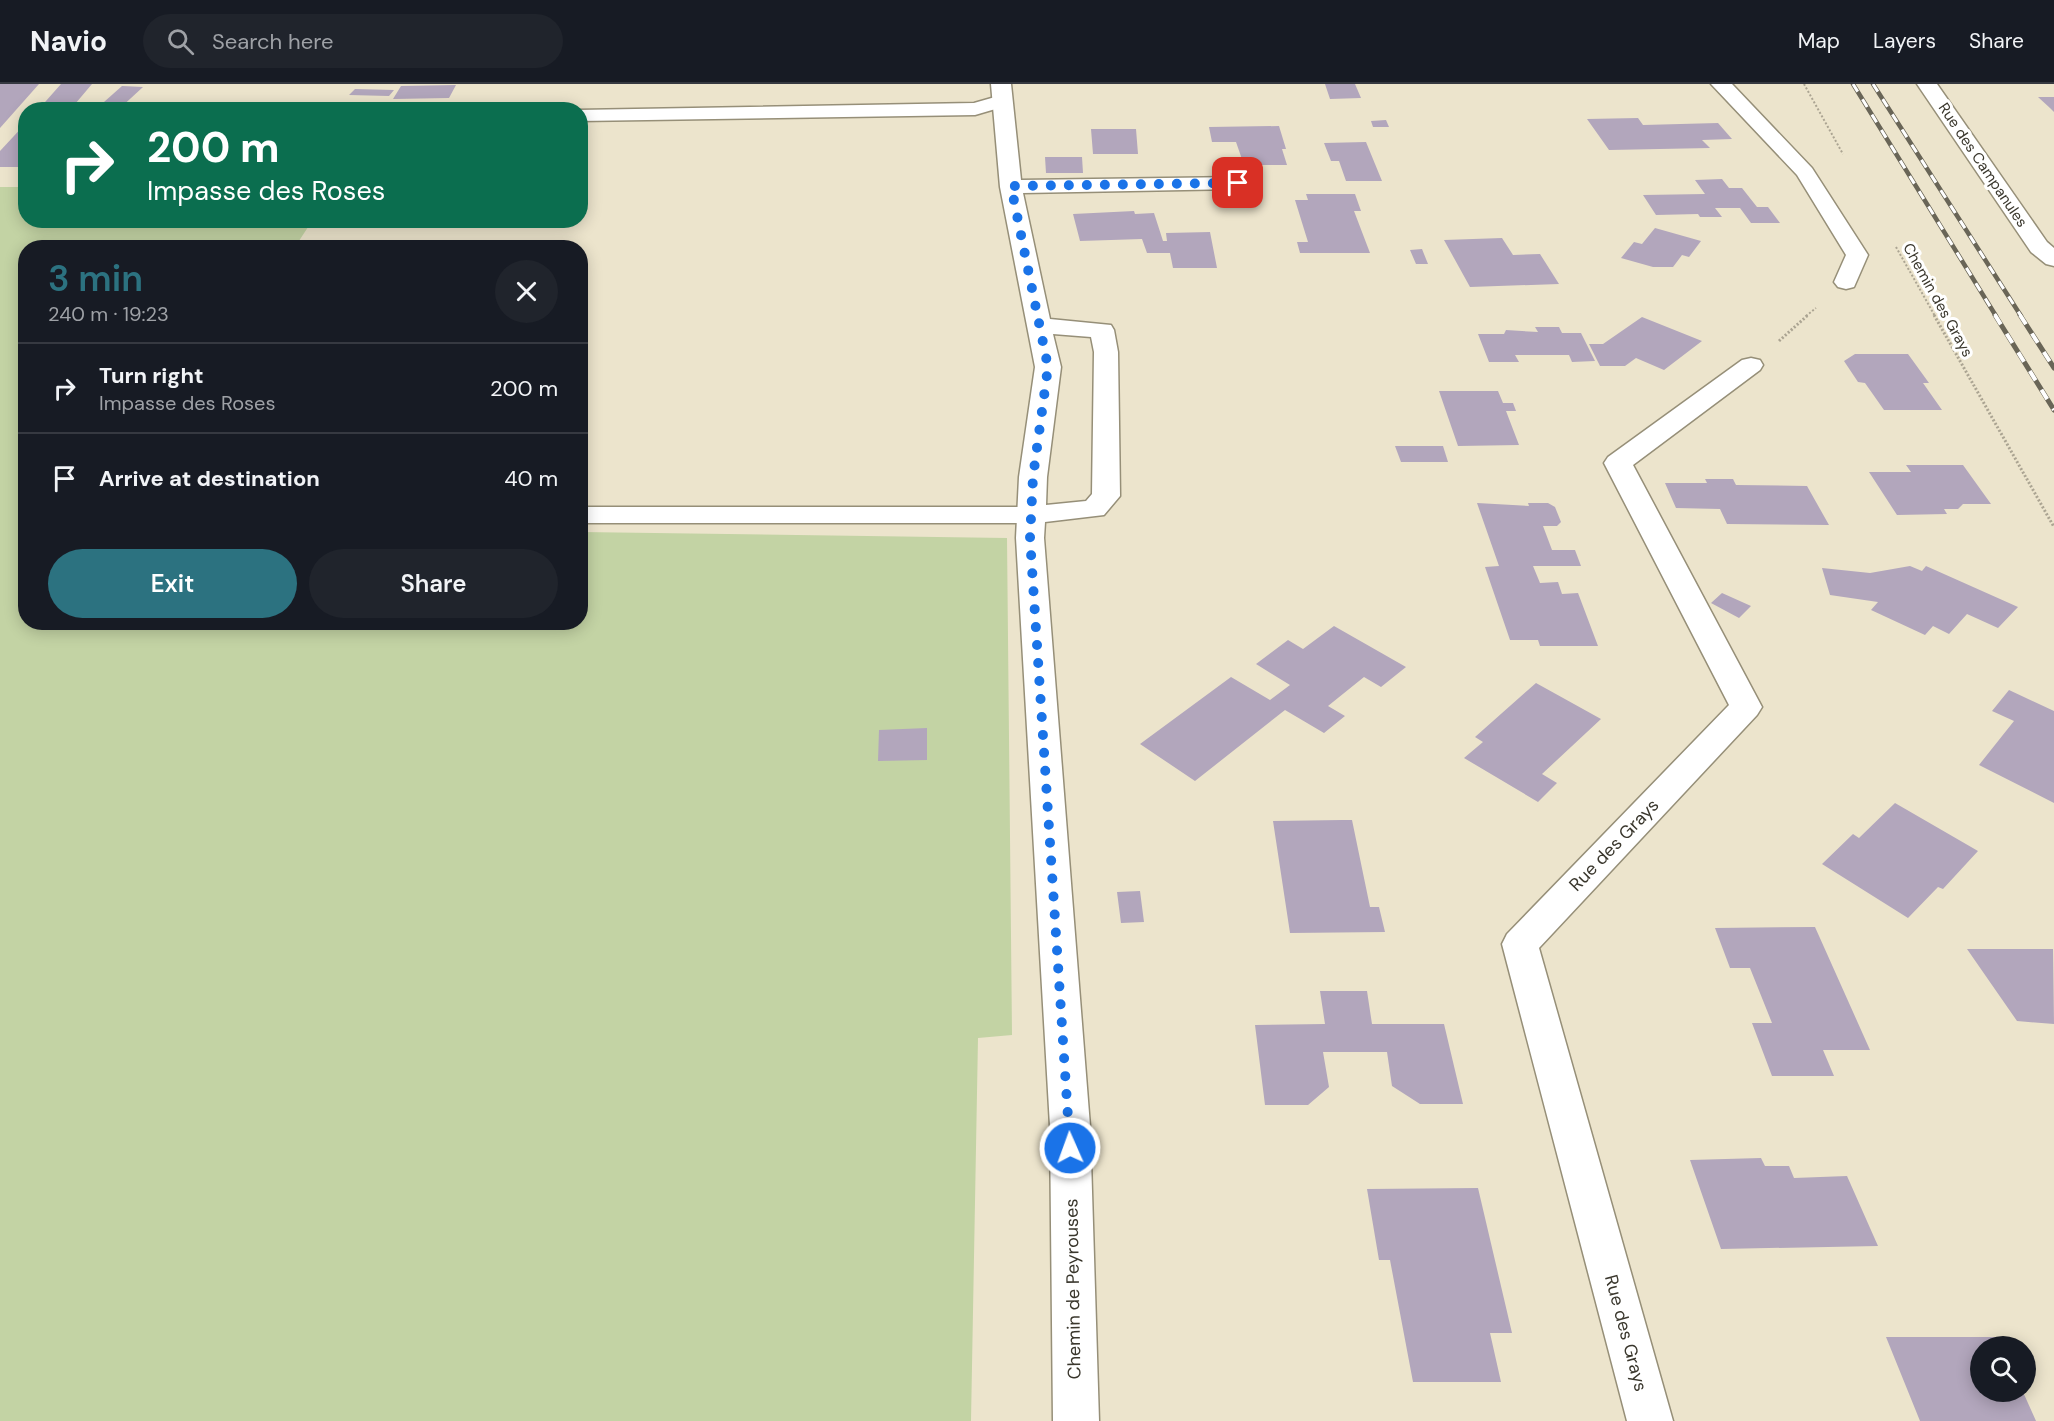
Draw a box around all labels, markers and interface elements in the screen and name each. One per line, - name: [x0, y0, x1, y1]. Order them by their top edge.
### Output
- search box: [143, 14, 563, 68]
- text: Navio: [30, 23, 107, 60]
- icon: search: [164, 25, 197, 58]
- text: Search here: [212, 27, 333, 56]
- text: Map: [1798, 27, 1840, 55]
- text: Layers: [1873, 27, 1936, 55]
- text: Share: [1969, 27, 2024, 55]
- street label: Rue des Campanules: [1934, 99, 2032, 231]
- text: 200 m: [147, 120, 280, 175]
- icon: right: [48, 126, 126, 204]
- pin: [1212, 157, 1263, 208]
- icon: arrive: [1221, 166, 1254, 199]
- text: Impasse des Roses: [147, 173, 385, 208]
- street label: Chemin des Grays: [1898, 240, 1978, 360]
- text: 3 min: [48, 255, 143, 302]
- button: close: [495, 260, 558, 323]
- text: 240 m · 19:23: [48, 301, 169, 327]
- text: Turn right: [99, 361, 204, 390]
- icon: right: [48, 372, 81, 405]
- text: 200 m: [490, 374, 558, 403]
- text: Impasse des Roses: [99, 390, 276, 416]
- icon: arrive: [48, 462, 81, 495]
- text: Arrive at destination: [99, 464, 320, 493]
- text: 40 m: [504, 464, 558, 493]
- button: Exit: [48, 549, 297, 618]
- button: Share: [309, 549, 558, 618]
- street label: Rue des Grays: [1564, 794, 1664, 896]
- position arrow: [1038, 1116, 1102, 1180]
- street label: Chemin de Peyrouses: [1059, 1198, 1087, 1380]
- street label: Rue des Grays: [1599, 1272, 1653, 1394]
- map controls: [1970, 1336, 2036, 1402]
- button: search: [1970, 1336, 2036, 1402]

